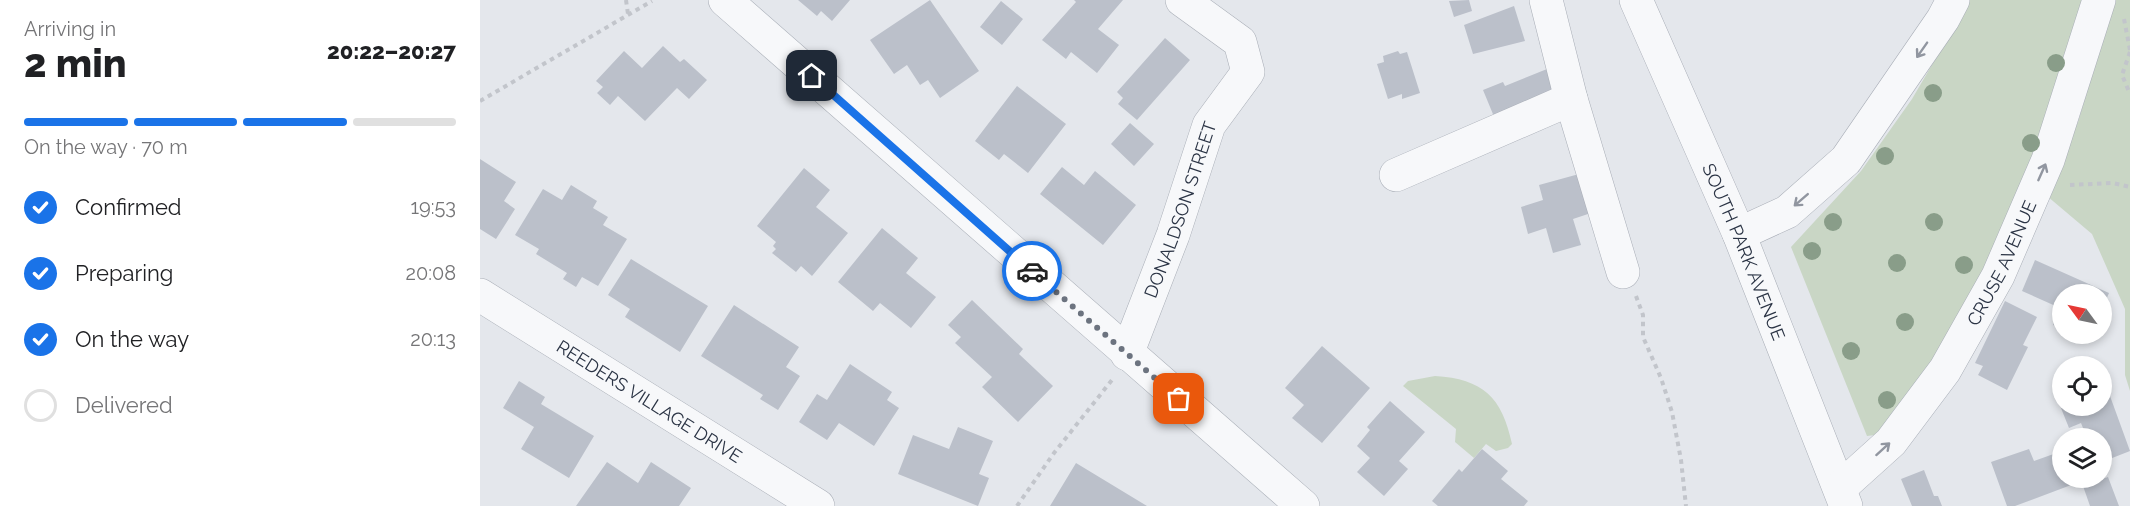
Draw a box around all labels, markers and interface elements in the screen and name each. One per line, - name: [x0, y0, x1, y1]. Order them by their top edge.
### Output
- text: Arriving in: [24, 17, 116, 41]
- text: 20:22–20:27: [327, 38, 456, 64]
- text: 2 min: [24, 40, 127, 86]
- one-way arrow: [1916, 41, 1928, 57]
- pin: [786, 50, 837, 101]
- icon: home: [795, 59, 828, 92]
- street label: DONALDSON STREET: [1139, 119, 1220, 301]
- text: On the way · 70 m: [24, 135, 188, 159]
- street label: SOUTH PARK AVENUE: [1699, 160, 1790, 343]
- one-way arrow: [2037, 164, 2049, 182]
- icon: check: [24, 191, 57, 224]
- one-way arrow: [1793, 193, 1808, 207]
- text: Confirmed: [75, 194, 182, 220]
- text: 19:53: [410, 195, 456, 219]
- street label: CRUSE AVENUE: [1962, 197, 2040, 329]
- courier: [1002, 241, 1062, 301]
- icon: car: [1016, 255, 1049, 288]
- icon: check: [24, 257, 57, 290]
- text: Preparing: [75, 260, 173, 286]
- text: 20:08: [405, 261, 456, 285]
- north arrow: [2052, 284, 2112, 344]
- map controls: [2052, 284, 2112, 488]
- icon: check: [24, 323, 57, 356]
- text: On the way: [75, 326, 189, 352]
- text: 20:13: [410, 327, 456, 351]
- street label: REEDERS VILLAGE DRIVE: [553, 335, 746, 467]
- button: locate: [2052, 356, 2112, 416]
- pin: [1153, 373, 1204, 424]
- icon: bag: [1162, 382, 1195, 415]
- text: Delivered: [75, 392, 173, 418]
- button: layers: [2052, 428, 2112, 488]
- one-way arrow: [1876, 442, 1891, 456]

